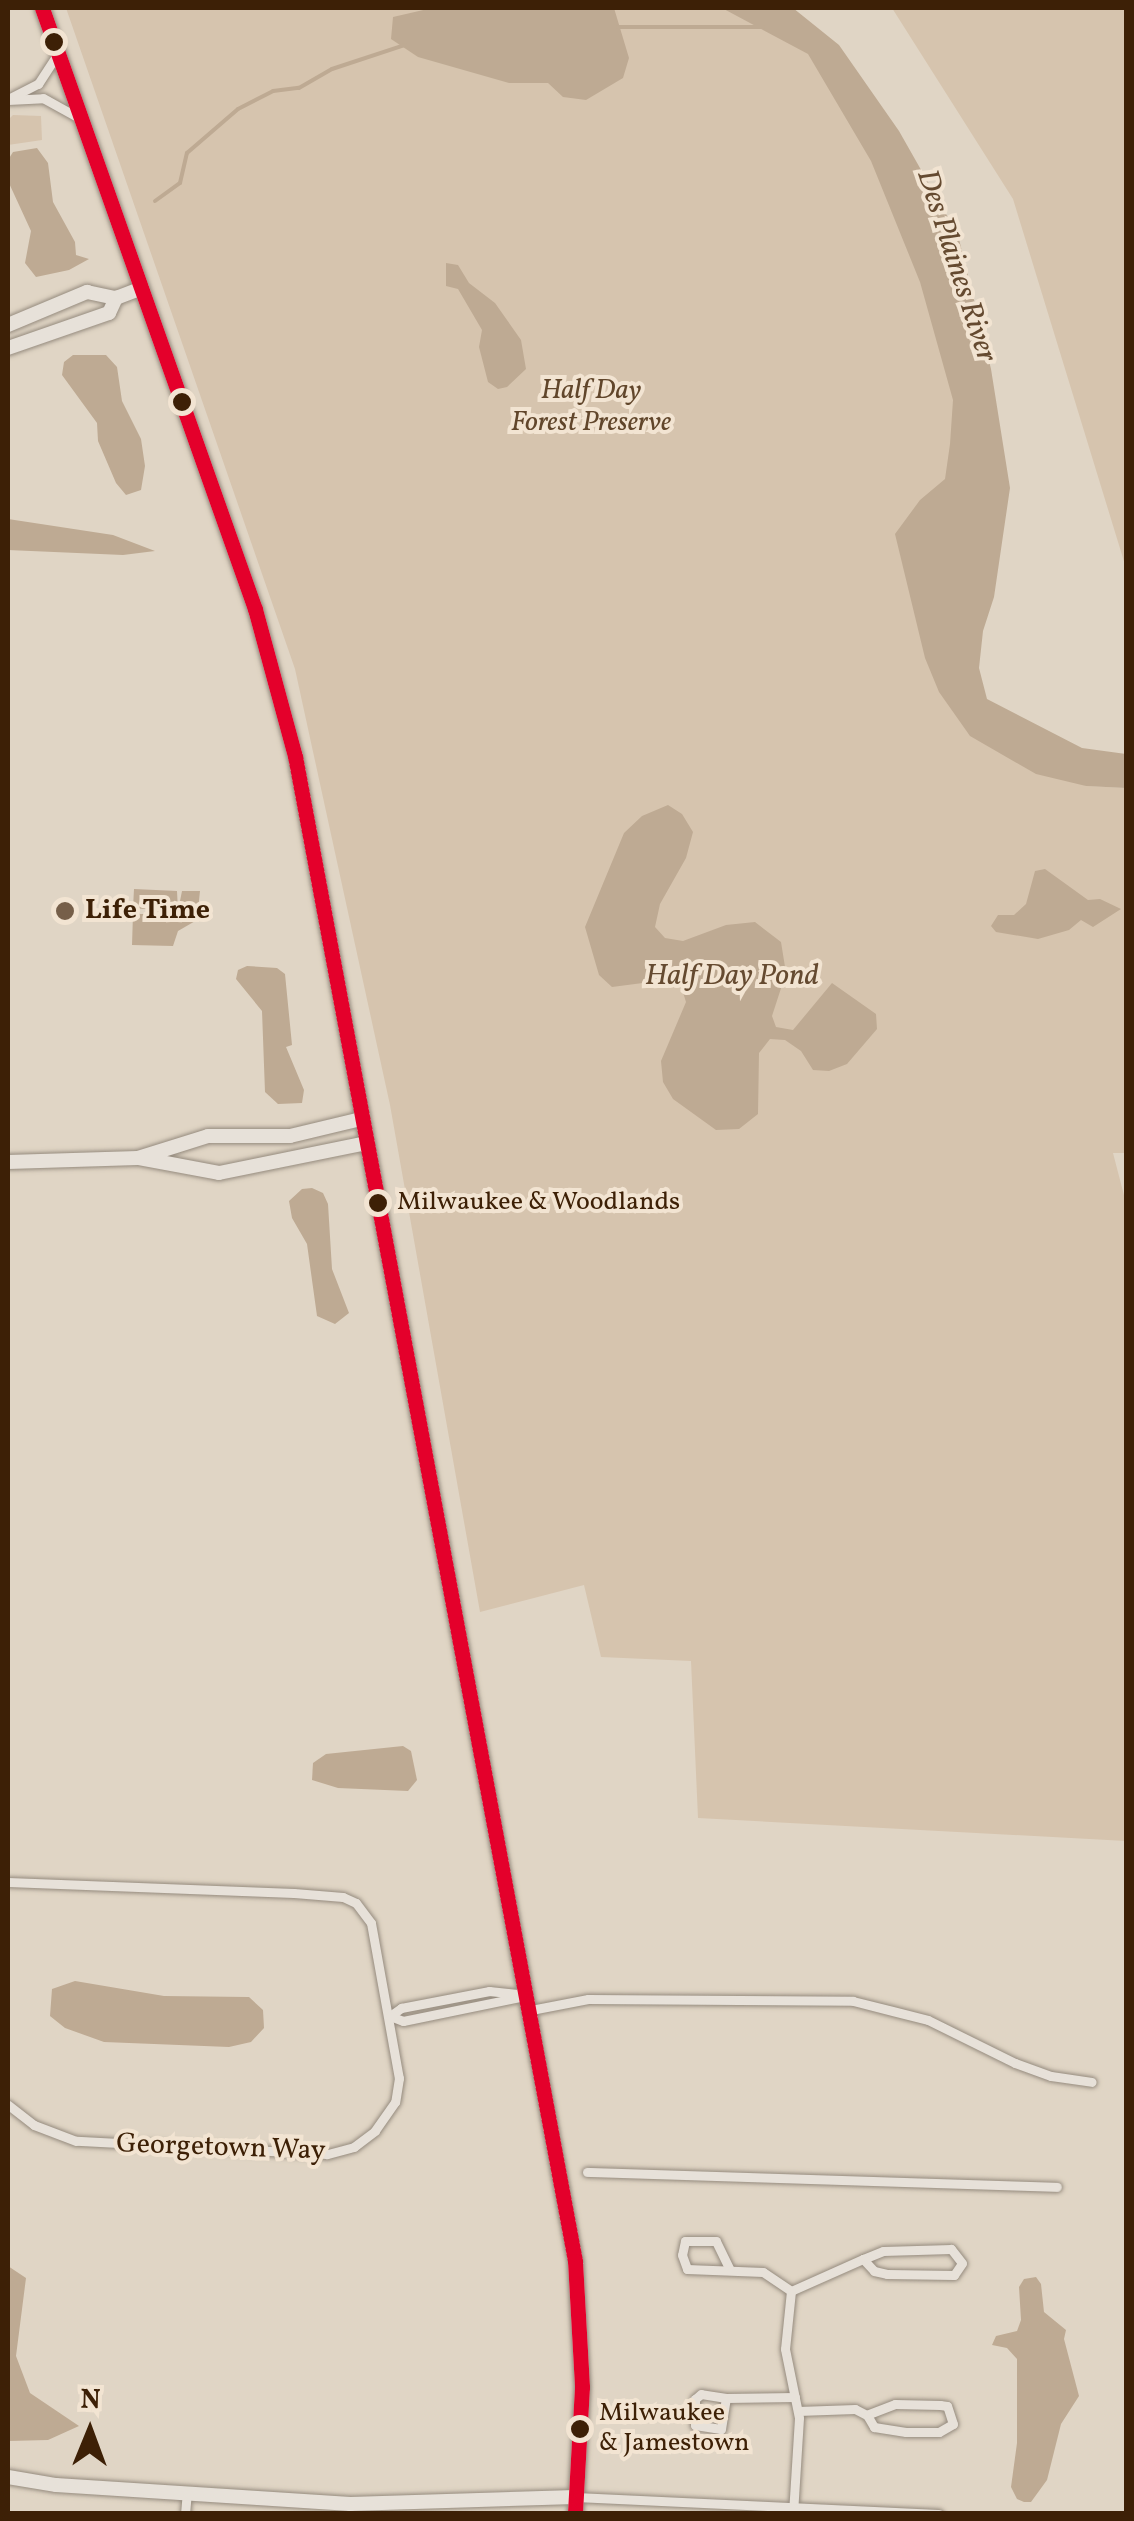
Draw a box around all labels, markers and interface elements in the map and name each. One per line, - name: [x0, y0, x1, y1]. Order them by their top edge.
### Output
- unlabelled marker: [44, 32, 64, 52]
- water label: Des Plaines River: [908, 165, 1004, 367]
- park label: Half Day Forest Preserve: [511, 374, 671, 440]
- unlabelled marker: [172, 392, 192, 412]
- place label: Life Time: [85, 894, 210, 928]
- marker: Life Time: [54, 900, 76, 922]
- water label: Half Day Pond: [645, 958, 819, 994]
- place label: Milwaukee & Woodlands: [397, 1187, 681, 1219]
- marker: Milwaukee & Woodlands: [368, 1193, 388, 1213]
- street label: Georgetown Way: [115, 2128, 327, 2168]
- north arrow: [40, 2381, 140, 2481]
- text: N: [80, 2381, 101, 2420]
- place label: Milwaukee & Jamestown: [599, 2398, 750, 2460]
- marker: Milwaukee & Jamestown: [570, 2419, 590, 2439]

